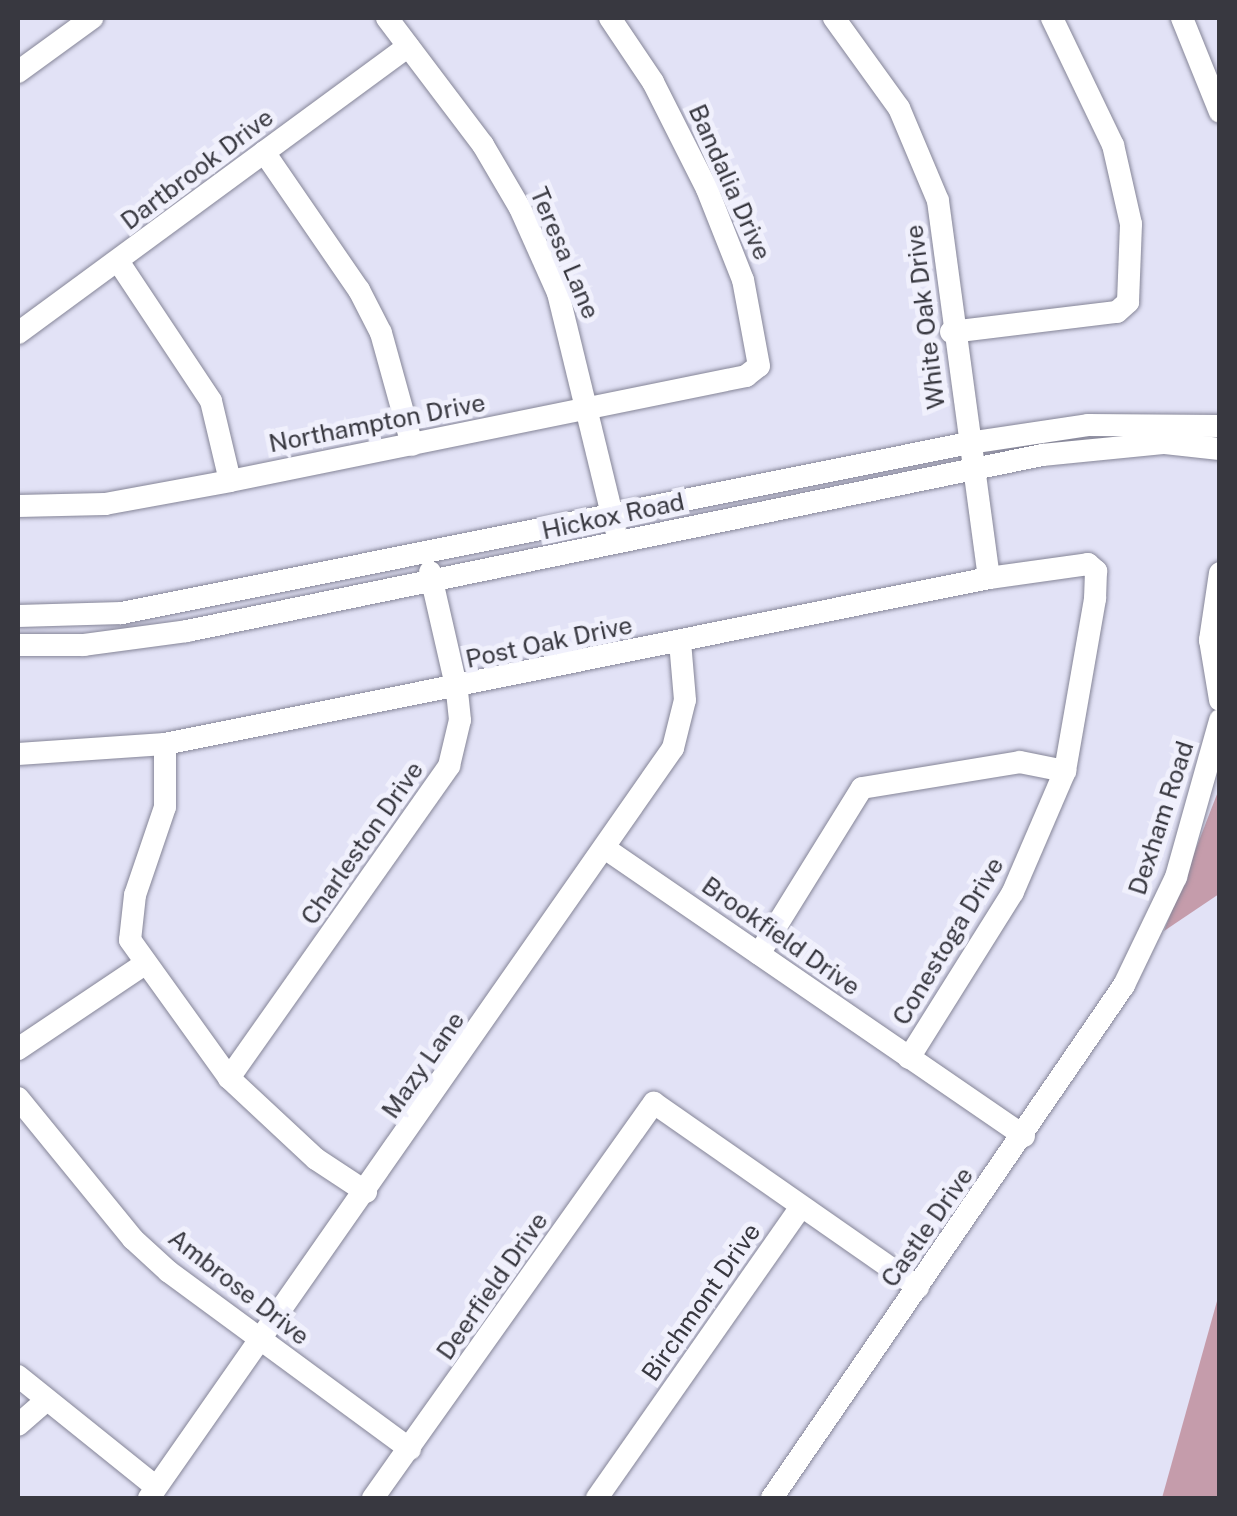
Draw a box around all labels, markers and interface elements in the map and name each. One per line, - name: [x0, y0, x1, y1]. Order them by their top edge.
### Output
- street label: Bandalia Drive: [682, 100, 778, 264]
- street label: Dartbrook Drive: [115, 102, 279, 236]
- street label: Teresa Lane: [524, 183, 606, 323]
- street label: White Oak Drive: [899, 223, 951, 411]
- street label: Northampton Drive: [266, 387, 488, 459]
- street label: Hickox Road: [539, 486, 687, 546]
- street label: Post Oak Drive: [463, 610, 635, 674]
- street label: Dexham Road: [1122, 737, 1200, 899]
- street label: Charleston Drive: [295, 756, 429, 930]
- street label: Conestoga Drive: [886, 852, 1010, 1030]
- street label: Brookfield Drive: [696, 870, 866, 1002]
- street label: Mazy Lane: [375, 1006, 471, 1124]
- street label: Castle Drive: [875, 1161, 979, 1293]
- street label: Deerfield Drive: [430, 1207, 554, 1365]
- street label: Birchmont Drive: [635, 1217, 767, 1387]
- street label: Ambrose Drive: [163, 1223, 315, 1351]

